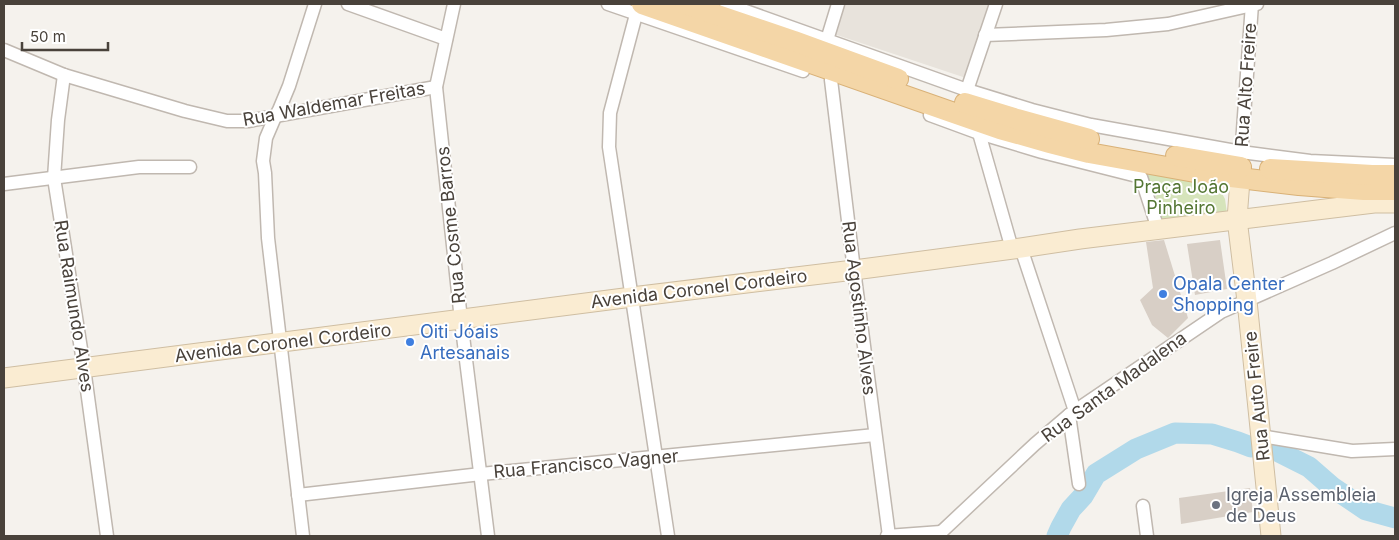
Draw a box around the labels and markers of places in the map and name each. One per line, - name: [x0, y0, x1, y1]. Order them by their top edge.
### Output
- place label: Opala Center Shopping: [1173, 273, 1285, 315]
- marker: Opala Center Shopping: [1157, 288, 1169, 300]
- place label: Oiti Jóais Artesanais: [420, 321, 510, 363]
- marker: Oiti Jóais Artesanais: [404, 336, 416, 348]
- place label: Igreja Assembleia de Deus: [1226, 484, 1376, 526]
- marker: Igreja Assembleia de Deus: [1210, 499, 1222, 511]

